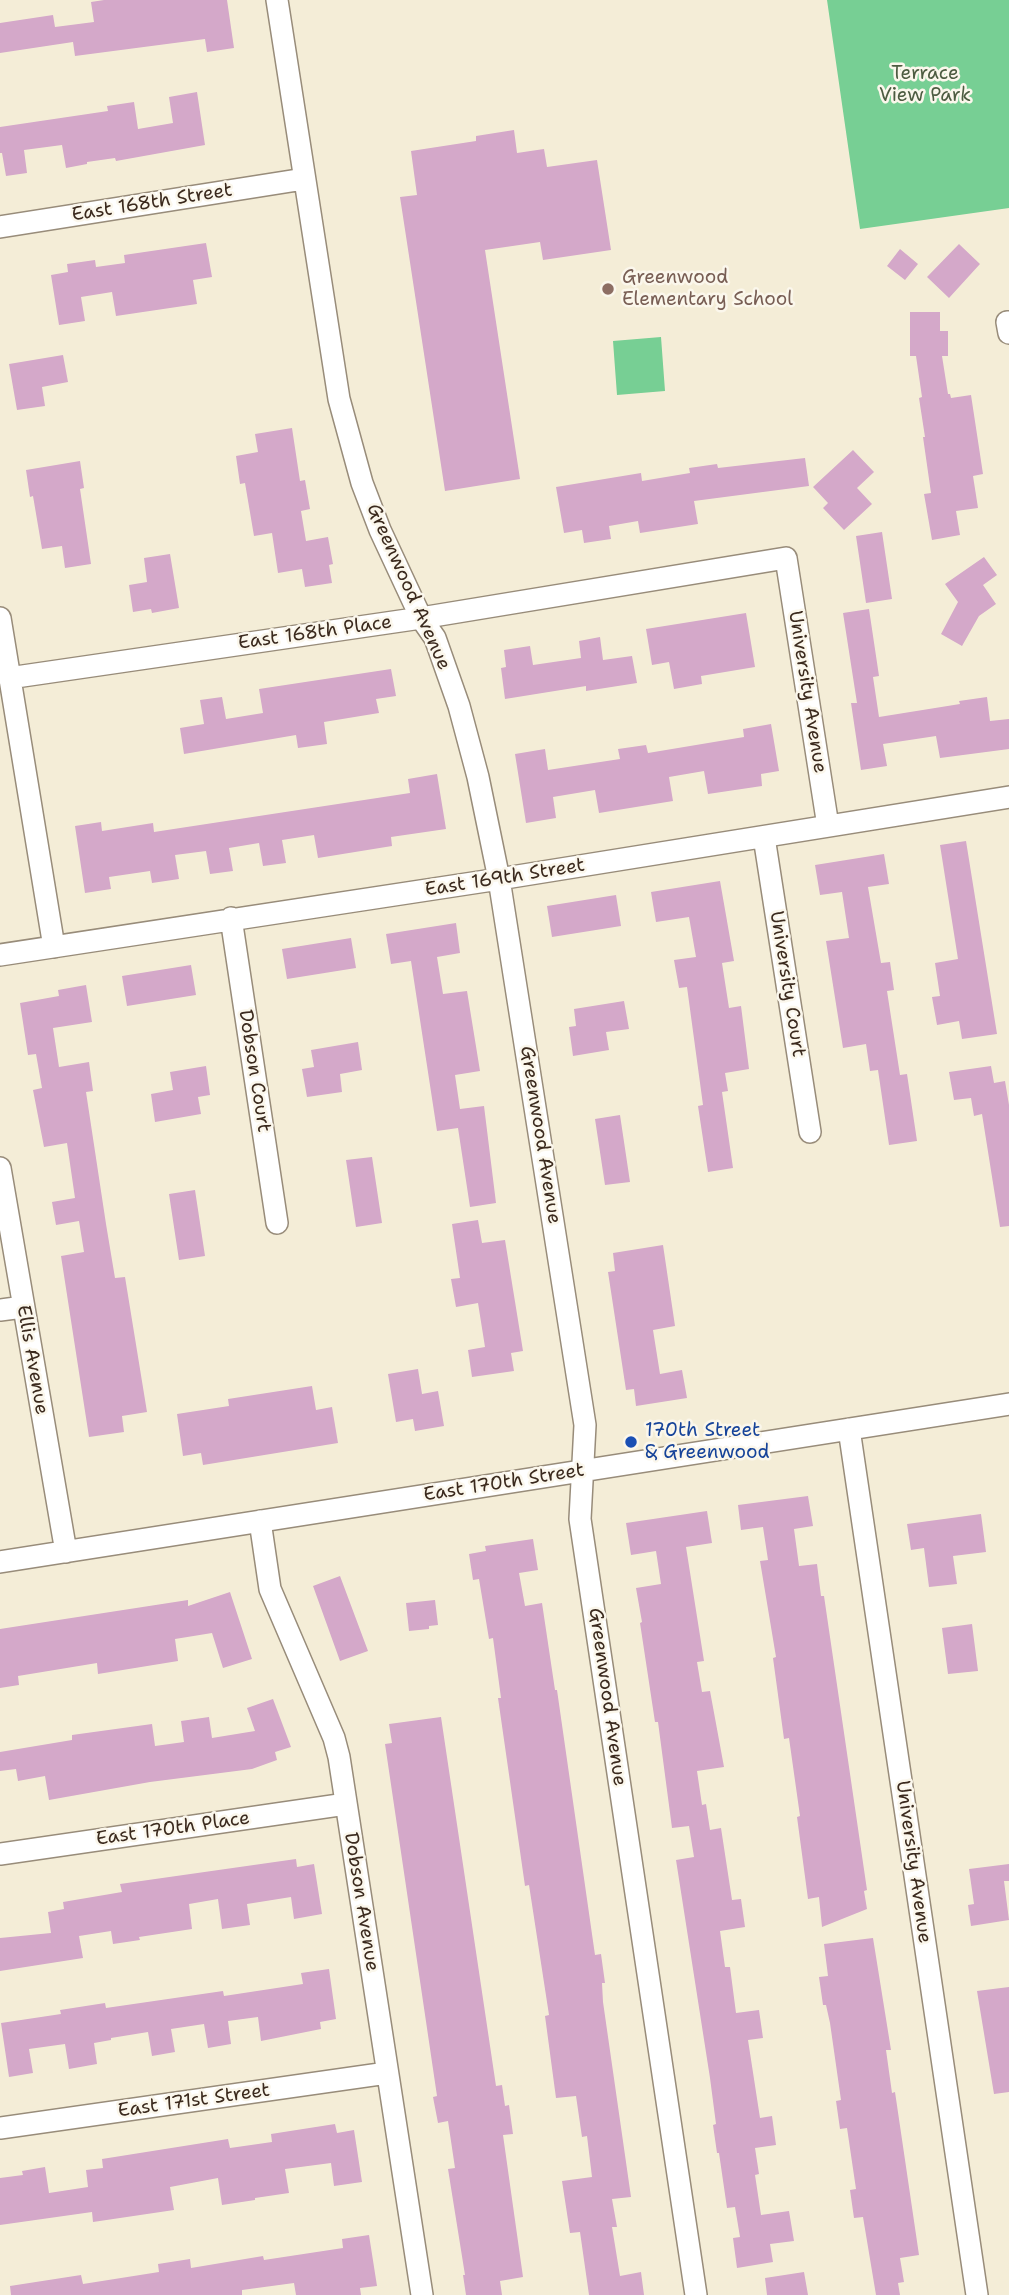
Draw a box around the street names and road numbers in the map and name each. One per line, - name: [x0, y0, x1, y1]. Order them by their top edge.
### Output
- street label: East 168th Street: [70, 179, 234, 227]
- street label: Greenwood Avenue: [361, 500, 455, 674]
- street label: University Avenue: [783, 609, 831, 775]
- street label: East 168th Place: [237, 611, 393, 655]
- street label: East 169th Street: [423, 854, 587, 902]
- street label: University Court: [764, 909, 810, 1059]
- street label: Dobson Court: [233, 1008, 275, 1134]
- street label: Greenwood Avenue: [515, 1044, 565, 1226]
- street label: Ellis Avenue: [11, 1304, 53, 1416]
- street label: East 170th Street: [422, 1459, 586, 1507]
- street label: Greenwood Avenue: [583, 1606, 631, 1788]
- street label: University Avenue: [890, 1779, 936, 1945]
- street label: East 170th Place: [95, 1807, 251, 1851]
- street label: Dobson Avenue: [339, 1831, 383, 1973]
- street label: East 171st Street: [117, 2079, 271, 2123]

